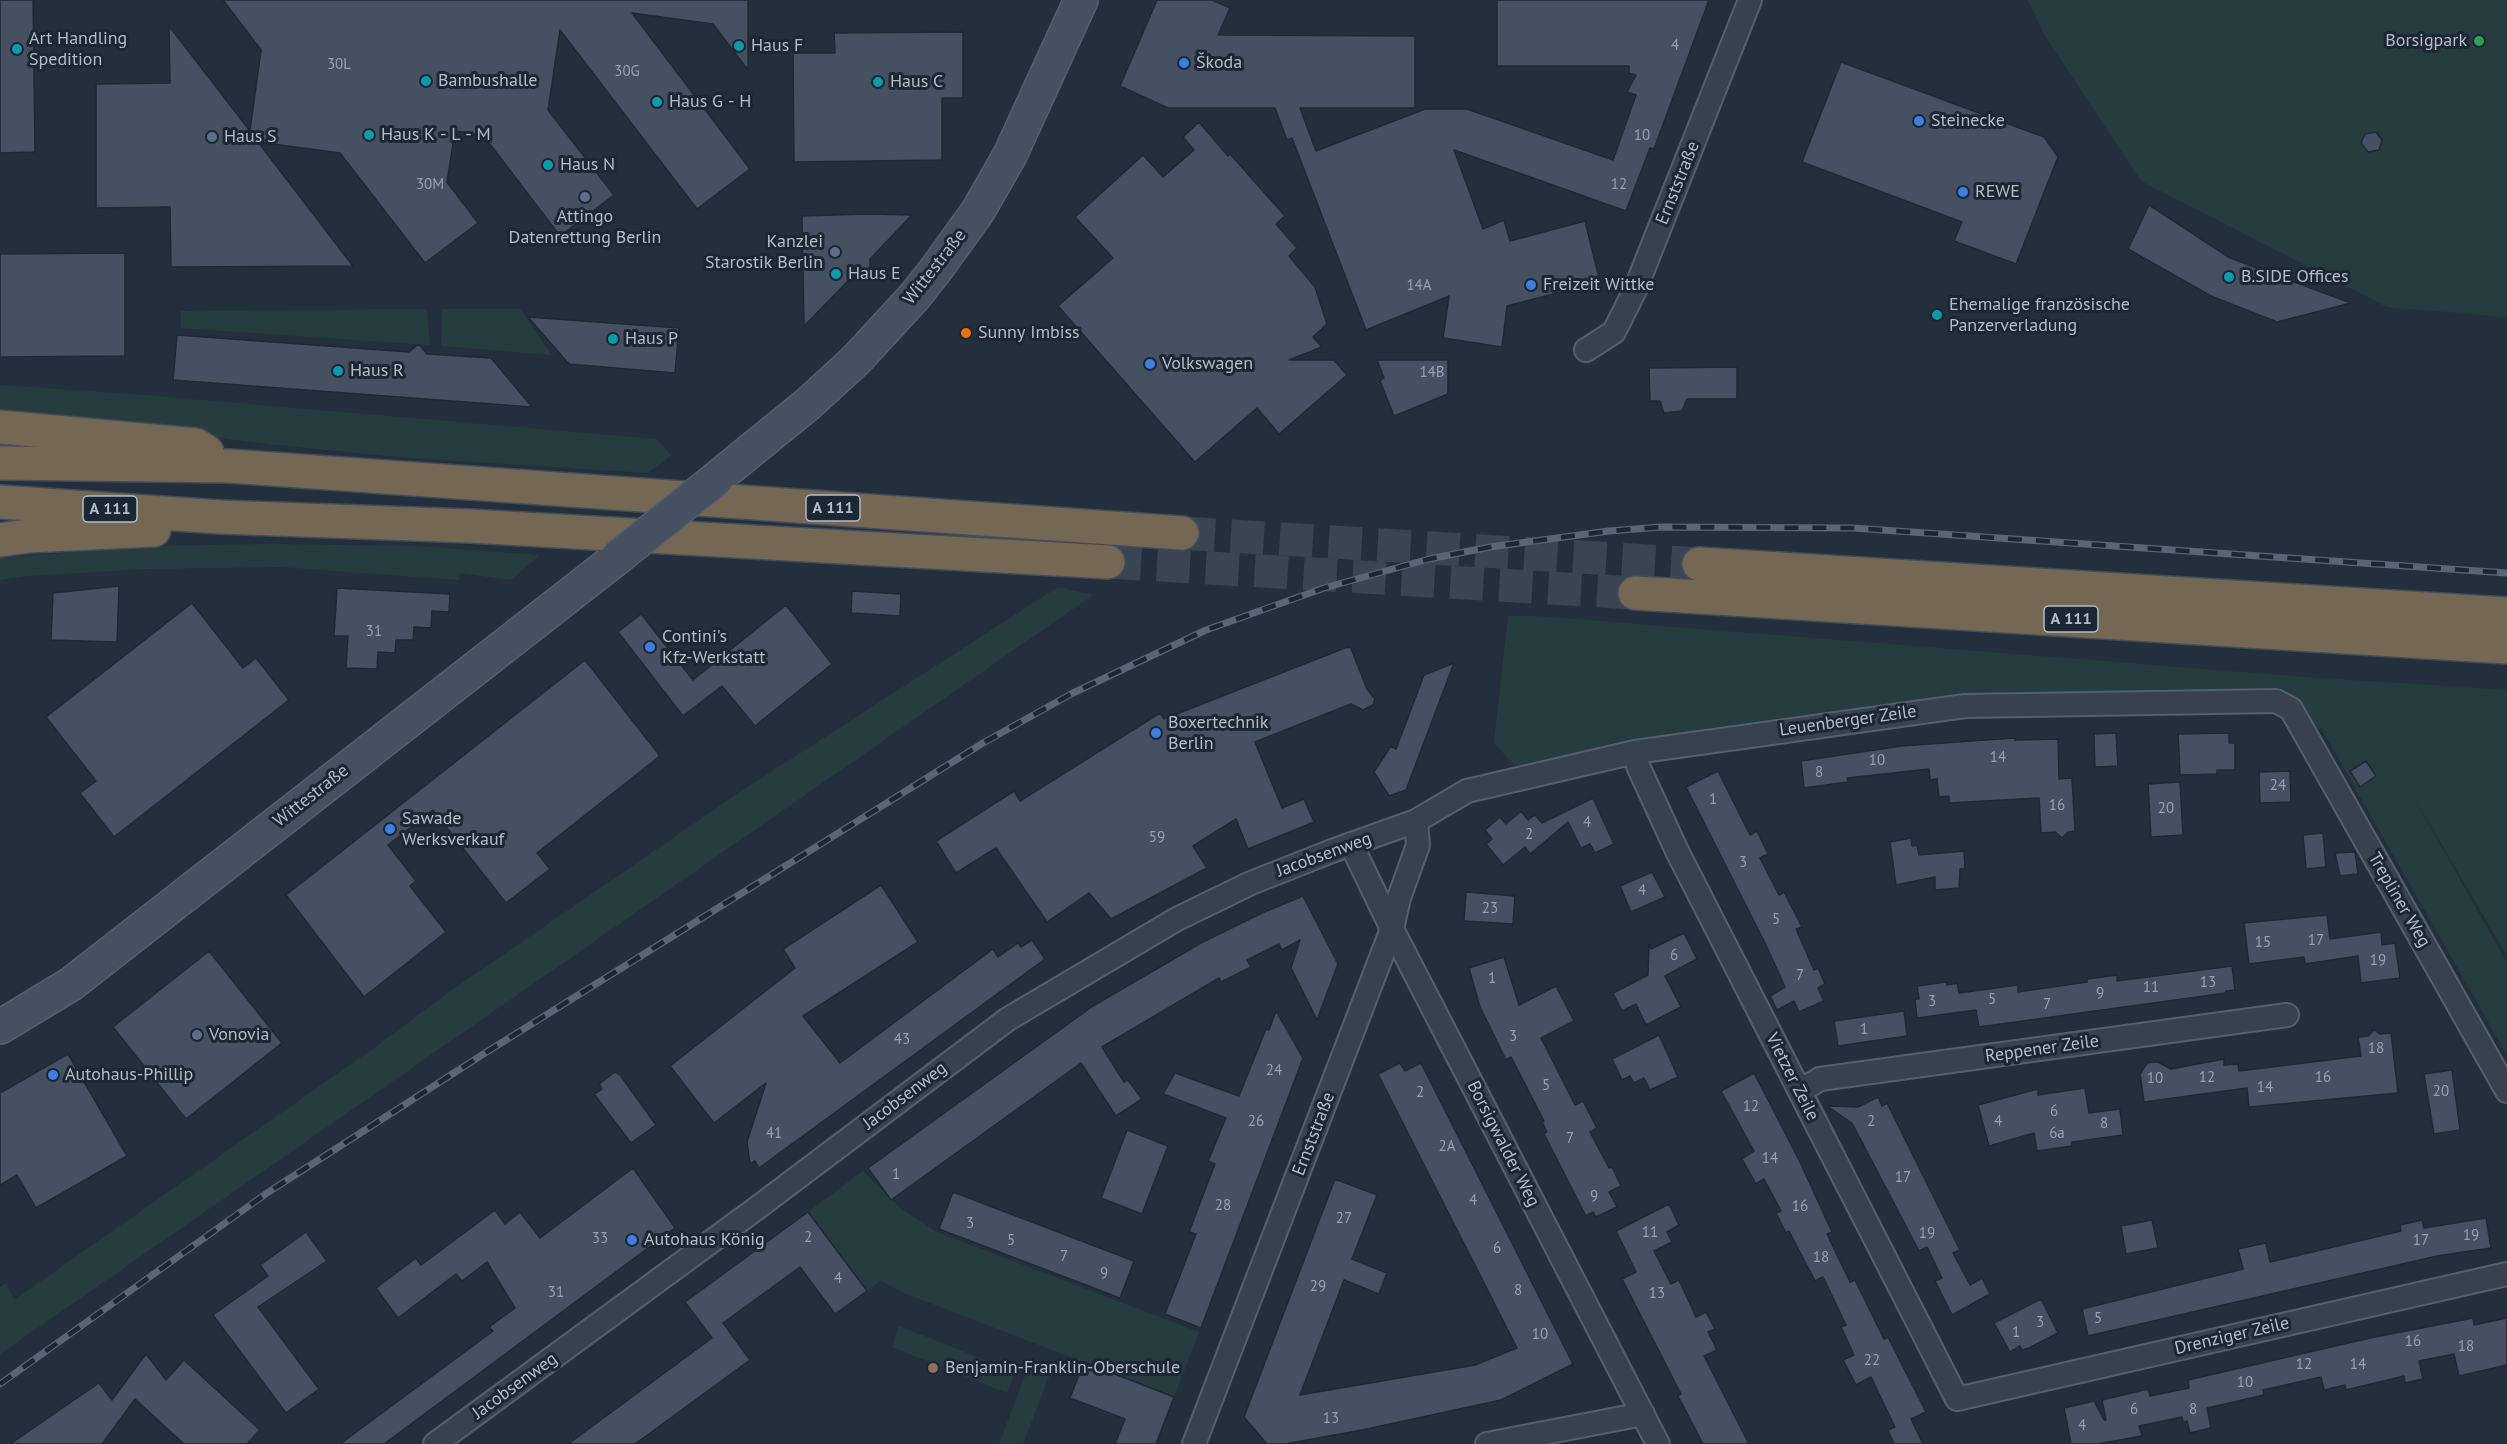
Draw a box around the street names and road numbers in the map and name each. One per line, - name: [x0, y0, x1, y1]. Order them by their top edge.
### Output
- street label: Ernststraße: [1652, 138, 1704, 228]
- street label: Wittestraße: [899, 225, 971, 309]
- road number: A 111: [806, 495, 860, 521]
- road number: A 111: [83, 496, 137, 522]
- road number: A 111: [2044, 606, 2098, 632]
- street label: Leuenberger Zeile: [1778, 701, 1918, 741]
- street label: Wittestraße: [269, 760, 353, 832]
- street label: Jacobsenweg: [1274, 828, 1374, 882]
- street label: Trepliner Weg: [2363, 849, 2435, 951]
- street label: Vietzer Zeile: [1761, 1030, 1823, 1124]
- street label: Reppener Zeile: [1984, 1030, 2100, 1068]
- street label: Jacobsenweg: [859, 1057, 951, 1135]
- street label: Borsigwalder Weg: [1462, 1077, 1544, 1211]
- street label: Ernststraße: [1288, 1089, 1340, 1179]
- street label: Drenziger Zeile: [2173, 1312, 2291, 1360]
- street label: Jacobsenweg: [468, 1348, 562, 1424]

